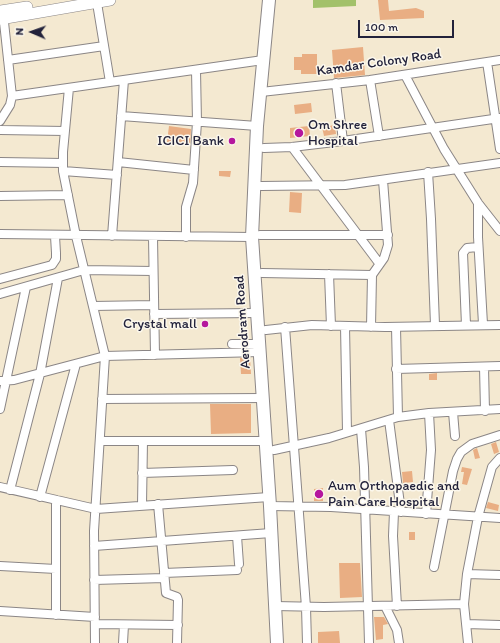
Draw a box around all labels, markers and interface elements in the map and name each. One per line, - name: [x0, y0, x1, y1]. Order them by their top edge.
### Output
- north arrow: [12, 12, 52, 52]
- scale bar: [360, 12, 456, 38]
- text: 100 m: [365, 20, 398, 34]
- text: N: [13, 28, 26, 36]
- street label: Kamdar Colony Road: [316, 46, 442, 80]
- place label: Om Shree Hospital: [308, 117, 367, 150]
- marker: Om Shree Hospital: [293, 127, 305, 139]
- place label: ICICI Bank: [157, 133, 224, 149]
- marker: ICICI Bank: [227, 136, 237, 146]
- street label: Aerodram Road: [231, 275, 255, 369]
- place label: Crystal mall: [123, 316, 197, 332]
- marker: Crystal mall: [200, 319, 210, 329]
- place label: Aum Orthopaedic and Pain Care Hospital: [328, 478, 460, 510]
- marker: Aum Orthopaedic and Pain Care Hospital: [313, 488, 325, 500]

